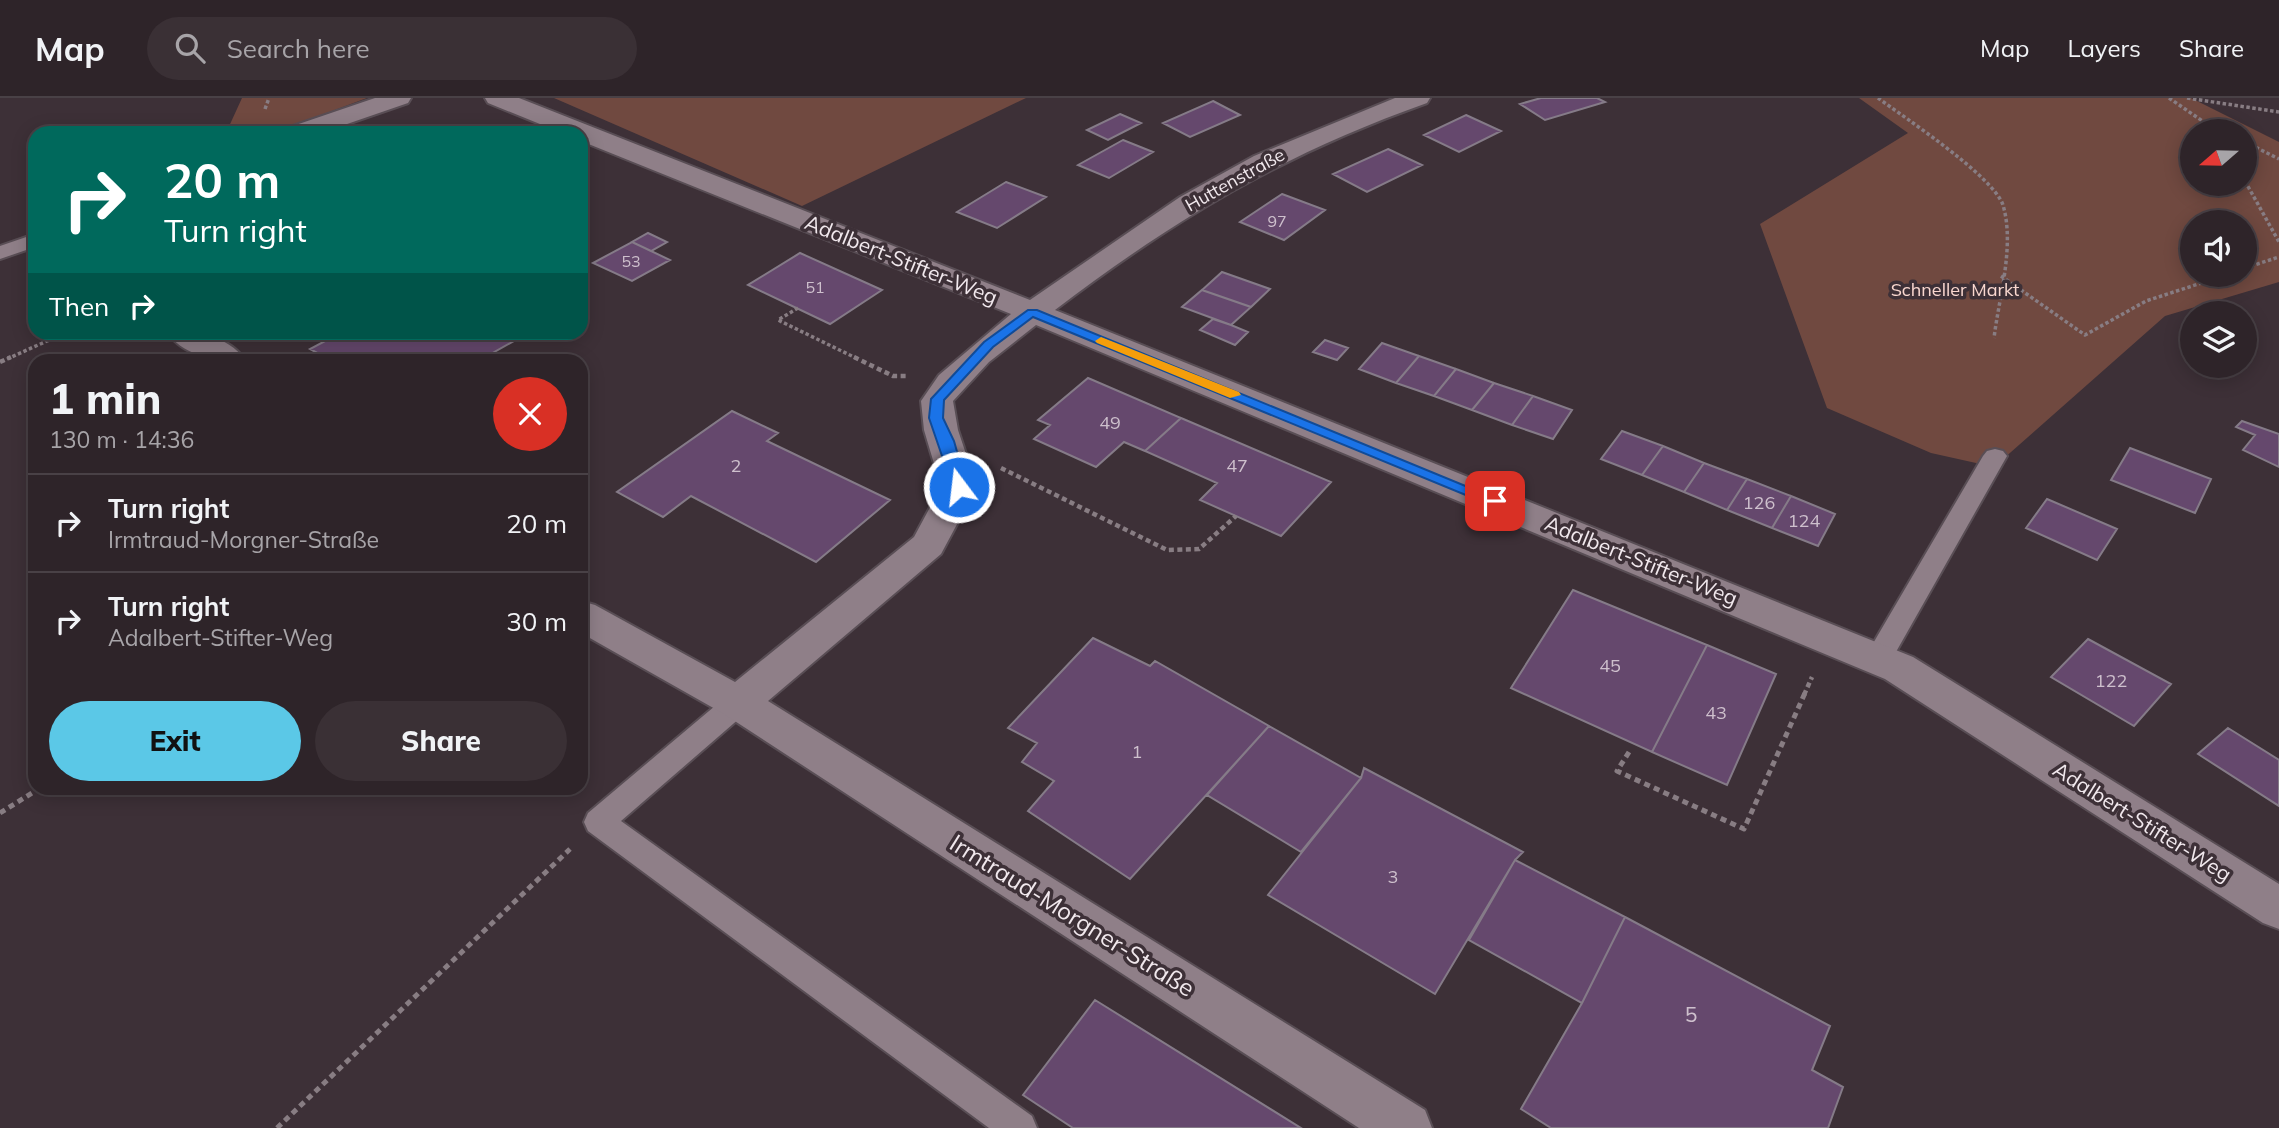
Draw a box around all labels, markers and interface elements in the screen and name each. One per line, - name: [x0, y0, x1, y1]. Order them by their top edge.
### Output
- search box: [147, 17, 637, 80]
- text: Map: [35, 28, 105, 69]
- icon: search: [171, 29, 209, 67]
- text: Search here: [227, 32, 370, 65]
- text: Map: [1980, 33, 2029, 63]
- text: Layers: [2067, 33, 2141, 63]
- text: Share: [2179, 33, 2244, 63]
- north arrow: [2180, 119, 2258, 196]
- map controls: [2180, 119, 2257, 378]
- street label: Huttenstraße: [1181, 143, 1289, 216]
- text: 20 m: [164, 149, 280, 210]
- icon: right: [49, 154, 140, 245]
- street label: Adalbert-Stifter-Weg: [801, 209, 1001, 310]
- text: Turn right: [164, 210, 307, 250]
- button: sound: [2180, 210, 2257, 287]
- house number: 97: [1267, 211, 1287, 231]
- house number: 53: [621, 251, 641, 271]
- house number: 51: [805, 277, 825, 297]
- park label: Schneller Markt: [1891, 278, 2019, 301]
- icon: right: [123, 287, 161, 325]
- text: Then: [49, 290, 109, 323]
- button: layers: [2180, 301, 2257, 378]
- text: 1 min: [49, 372, 162, 425]
- button: close: [493, 377, 567, 451]
- house number: 49: [1099, 411, 1121, 434]
- text: 130 m · 14:36: [49, 425, 194, 454]
- position arrow: [922, 450, 996, 524]
- house number: 2: [731, 454, 741, 477]
- house number: 47: [1226, 454, 1248, 477]
- pin: [1465, 471, 1525, 531]
- icon: arrive: [1476, 482, 1514, 520]
- house number: 126: [1743, 491, 1775, 514]
- text: Turn right: [108, 492, 229, 525]
- icon: right: [49, 504, 87, 542]
- text: 20 m: [506, 507, 567, 540]
- house number: 124: [1788, 509, 1820, 532]
- street label: Adalbert-Stifter-Weg: [1541, 510, 1741, 611]
- text: Irmtraud-Morgner-Straße: [108, 525, 379, 554]
- text: Turn right: [108, 590, 229, 623]
- icon: right: [49, 602, 87, 640]
- text: 30 m: [506, 605, 567, 638]
- text: Adalbert-Stifter-Weg: [108, 623, 333, 652]
- house number: 45: [1599, 654, 1621, 677]
- house number: 122: [2095, 669, 2127, 692]
- button: Exit: [49, 701, 301, 781]
- button: Share: [315, 701, 567, 781]
- house number: 43: [1705, 701, 1727, 724]
- house number: 1: [1132, 740, 1142, 763]
- street label: Adalbert-Stifter-Weg: [2049, 756, 2237, 887]
- street label: Irmtraud-Morgner-Straße: [945, 827, 1200, 1003]
- house number: 3: [1388, 865, 1398, 888]
- house number: 5: [1685, 1001, 1697, 1027]

